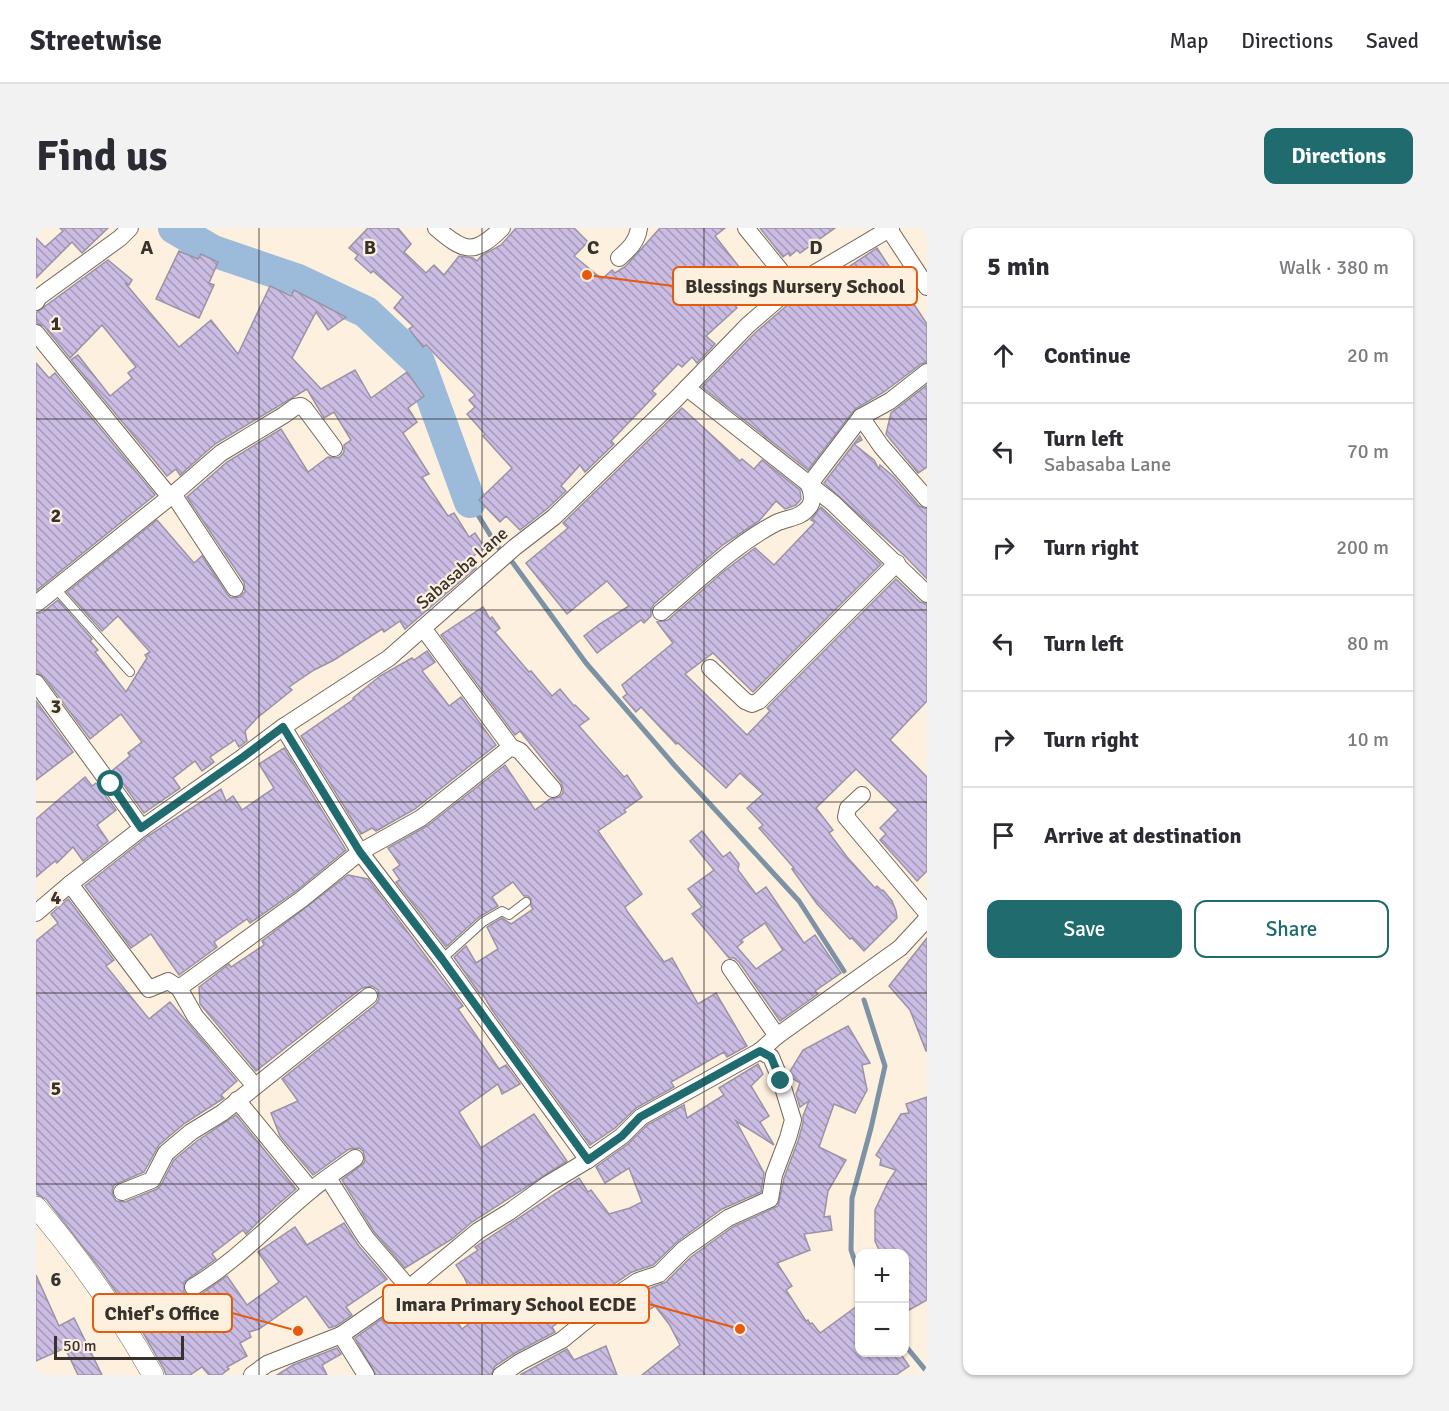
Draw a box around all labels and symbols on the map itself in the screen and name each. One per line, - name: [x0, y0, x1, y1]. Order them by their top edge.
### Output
- text: A: [141, 235, 154, 260]
- text: B: [364, 235, 376, 260]
- text: C: [587, 235, 599, 260]
- text: D: [809, 235, 823, 260]
- callout: Blessings Nursery School: [673, 267, 917, 305]
- text: Blessings Nursery School: [685, 274, 905, 299]
- text: 1: [51, 311, 62, 336]
- text: 2: [51, 503, 61, 528]
- street label: Sabasaba Lane: [412, 522, 512, 614]
- text: 3: [51, 694, 61, 719]
- route start: [97, 770, 123, 796]
- text: 4: [51, 885, 62, 910]
- route end: [767, 1067, 793, 1093]
- text: 5: [51, 1076, 61, 1101]
- text: 6: [51, 1267, 62, 1292]
- callout: Imara Primary School ECDE: [383, 1285, 649, 1323]
- text: Imara Primary School ECDE: [395, 1292, 637, 1317]
- callout: Chief's Office: [93, 1294, 232, 1332]
- text: Chief's Office: [104, 1301, 220, 1326]
- scale bar: [54, 1333, 184, 1360]

